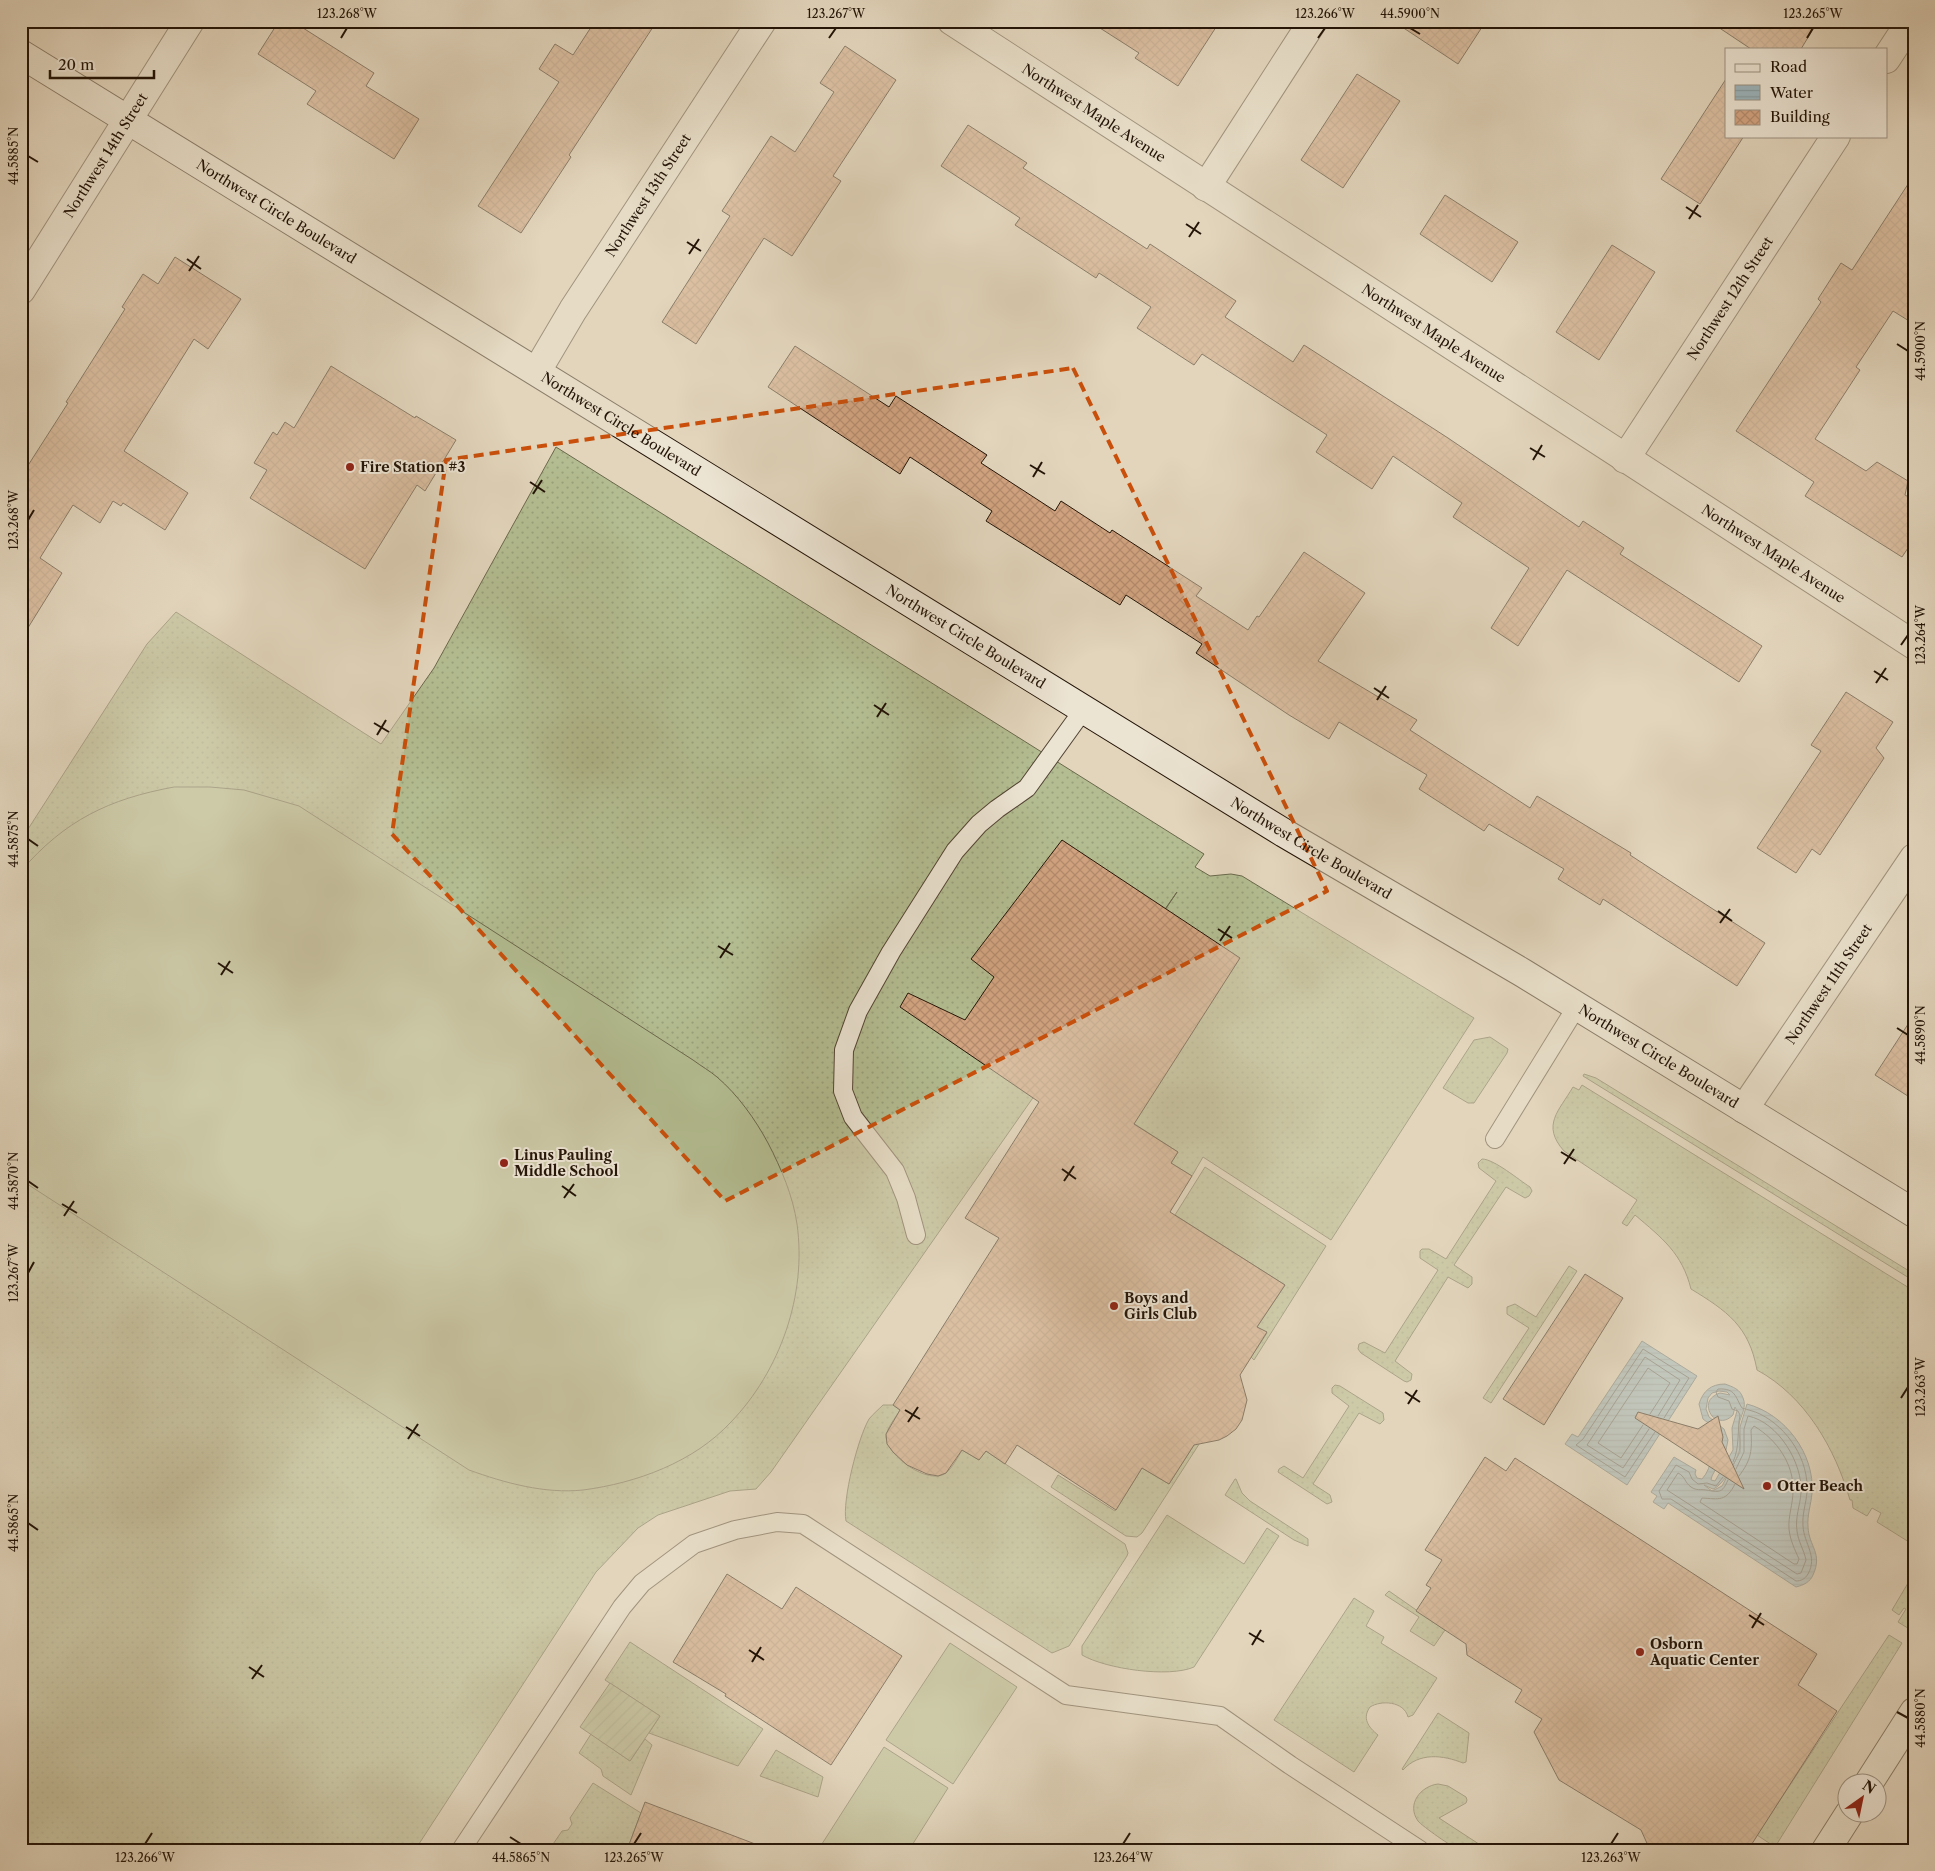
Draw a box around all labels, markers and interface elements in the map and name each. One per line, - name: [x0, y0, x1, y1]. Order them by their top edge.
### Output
- text: 123.268°W: [317, 6, 378, 21]
- text: 123.267°W: [807, 6, 866, 21]
- text: 123.266°W: [1295, 6, 1356, 21]
- text: 44.5900°N: [1380, 6, 1440, 21]
- text: 123.265°W: [1783, 6, 1843, 21]
- scale bar: [50, 48, 154, 80]
- legend: [1725, 48, 1888, 138]
- text: 20 m: [58, 55, 94, 74]
- text: Road: [1770, 57, 1807, 76]
- street label: Northwest Maple Avenue: [1018, 60, 1169, 166]
- text: Water: [1769, 83, 1814, 102]
- street label: Northwest 14th Street: [60, 90, 152, 221]
- text: Building: [1770, 107, 1830, 126]
- text: 44.5885°N: [6, 127, 21, 185]
- street label: Northwest 13th Street: [601, 130, 695, 260]
- street label: Northwest Circle Boulevard: [193, 155, 360, 268]
- street label: Northwest 12th Street: [1683, 233, 1777, 363]
- street label: Northwest Maple Avenue: [1358, 280, 1509, 387]
- text: 44.5900°N: [1913, 321, 1928, 381]
- street label: Northwest Circle Boulevard: [538, 368, 705, 480]
- place label: Fire Station #3: [360, 458, 466, 476]
- marker: Fire Station #3: [344, 461, 356, 473]
- text: 123.268°W: [6, 489, 21, 550]
- street label: Northwest Maple Avenue: [1698, 501, 1849, 607]
- street label: Northwest Circle Boulevard: [883, 581, 1049, 693]
- text: 123.264°W: [1913, 604, 1928, 665]
- street label: Northwest Circle Boulevard: [1227, 793, 1395, 903]
- text: 44.5875°N: [6, 810, 21, 867]
- street label: Northwest 11th Street: [1781, 920, 1876, 1048]
- street label: Northwest Circle Boulevard: [1575, 1000, 1742, 1112]
- text: 44.5890°N: [1913, 1005, 1928, 1065]
- place label: Linus Pauling Middle School: [514, 1146, 618, 1180]
- text: 44.5870°N: [6, 1152, 21, 1210]
- marker: Linus Pauling Middle School: [498, 1157, 510, 1169]
- text: 123.267°W: [6, 1243, 21, 1302]
- place label: Boys and Girls Club: [1124, 1289, 1197, 1323]
- marker: Boys and Girls Club: [1108, 1300, 1120, 1312]
- text: 123.263°W: [1913, 1356, 1928, 1417]
- place label: Otter Beach: [1777, 1477, 1863, 1495]
- marker: Otter Beach: [1761, 1480, 1773, 1492]
- text: 44.5865°N: [6, 1494, 21, 1552]
- place label: Osborn Aquatic Center: [1649, 1635, 1759, 1669]
- marker: Osborn Aquatic Center: [1634, 1646, 1646, 1658]
- text: 44.5880°N: [1913, 1688, 1928, 1748]
- north arrow: [1838, 1774, 1888, 1824]
- text: N: [1859, 1776, 1879, 1798]
- text: 123.266°W: [115, 1850, 176, 1865]
- text: 44.5865°N: [492, 1850, 550, 1865]
- text: 123.265°W: [604, 1850, 664, 1865]
- text: 123.264°W: [1093, 1850, 1154, 1865]
- text: 123.263°W: [1581, 1850, 1642, 1865]

